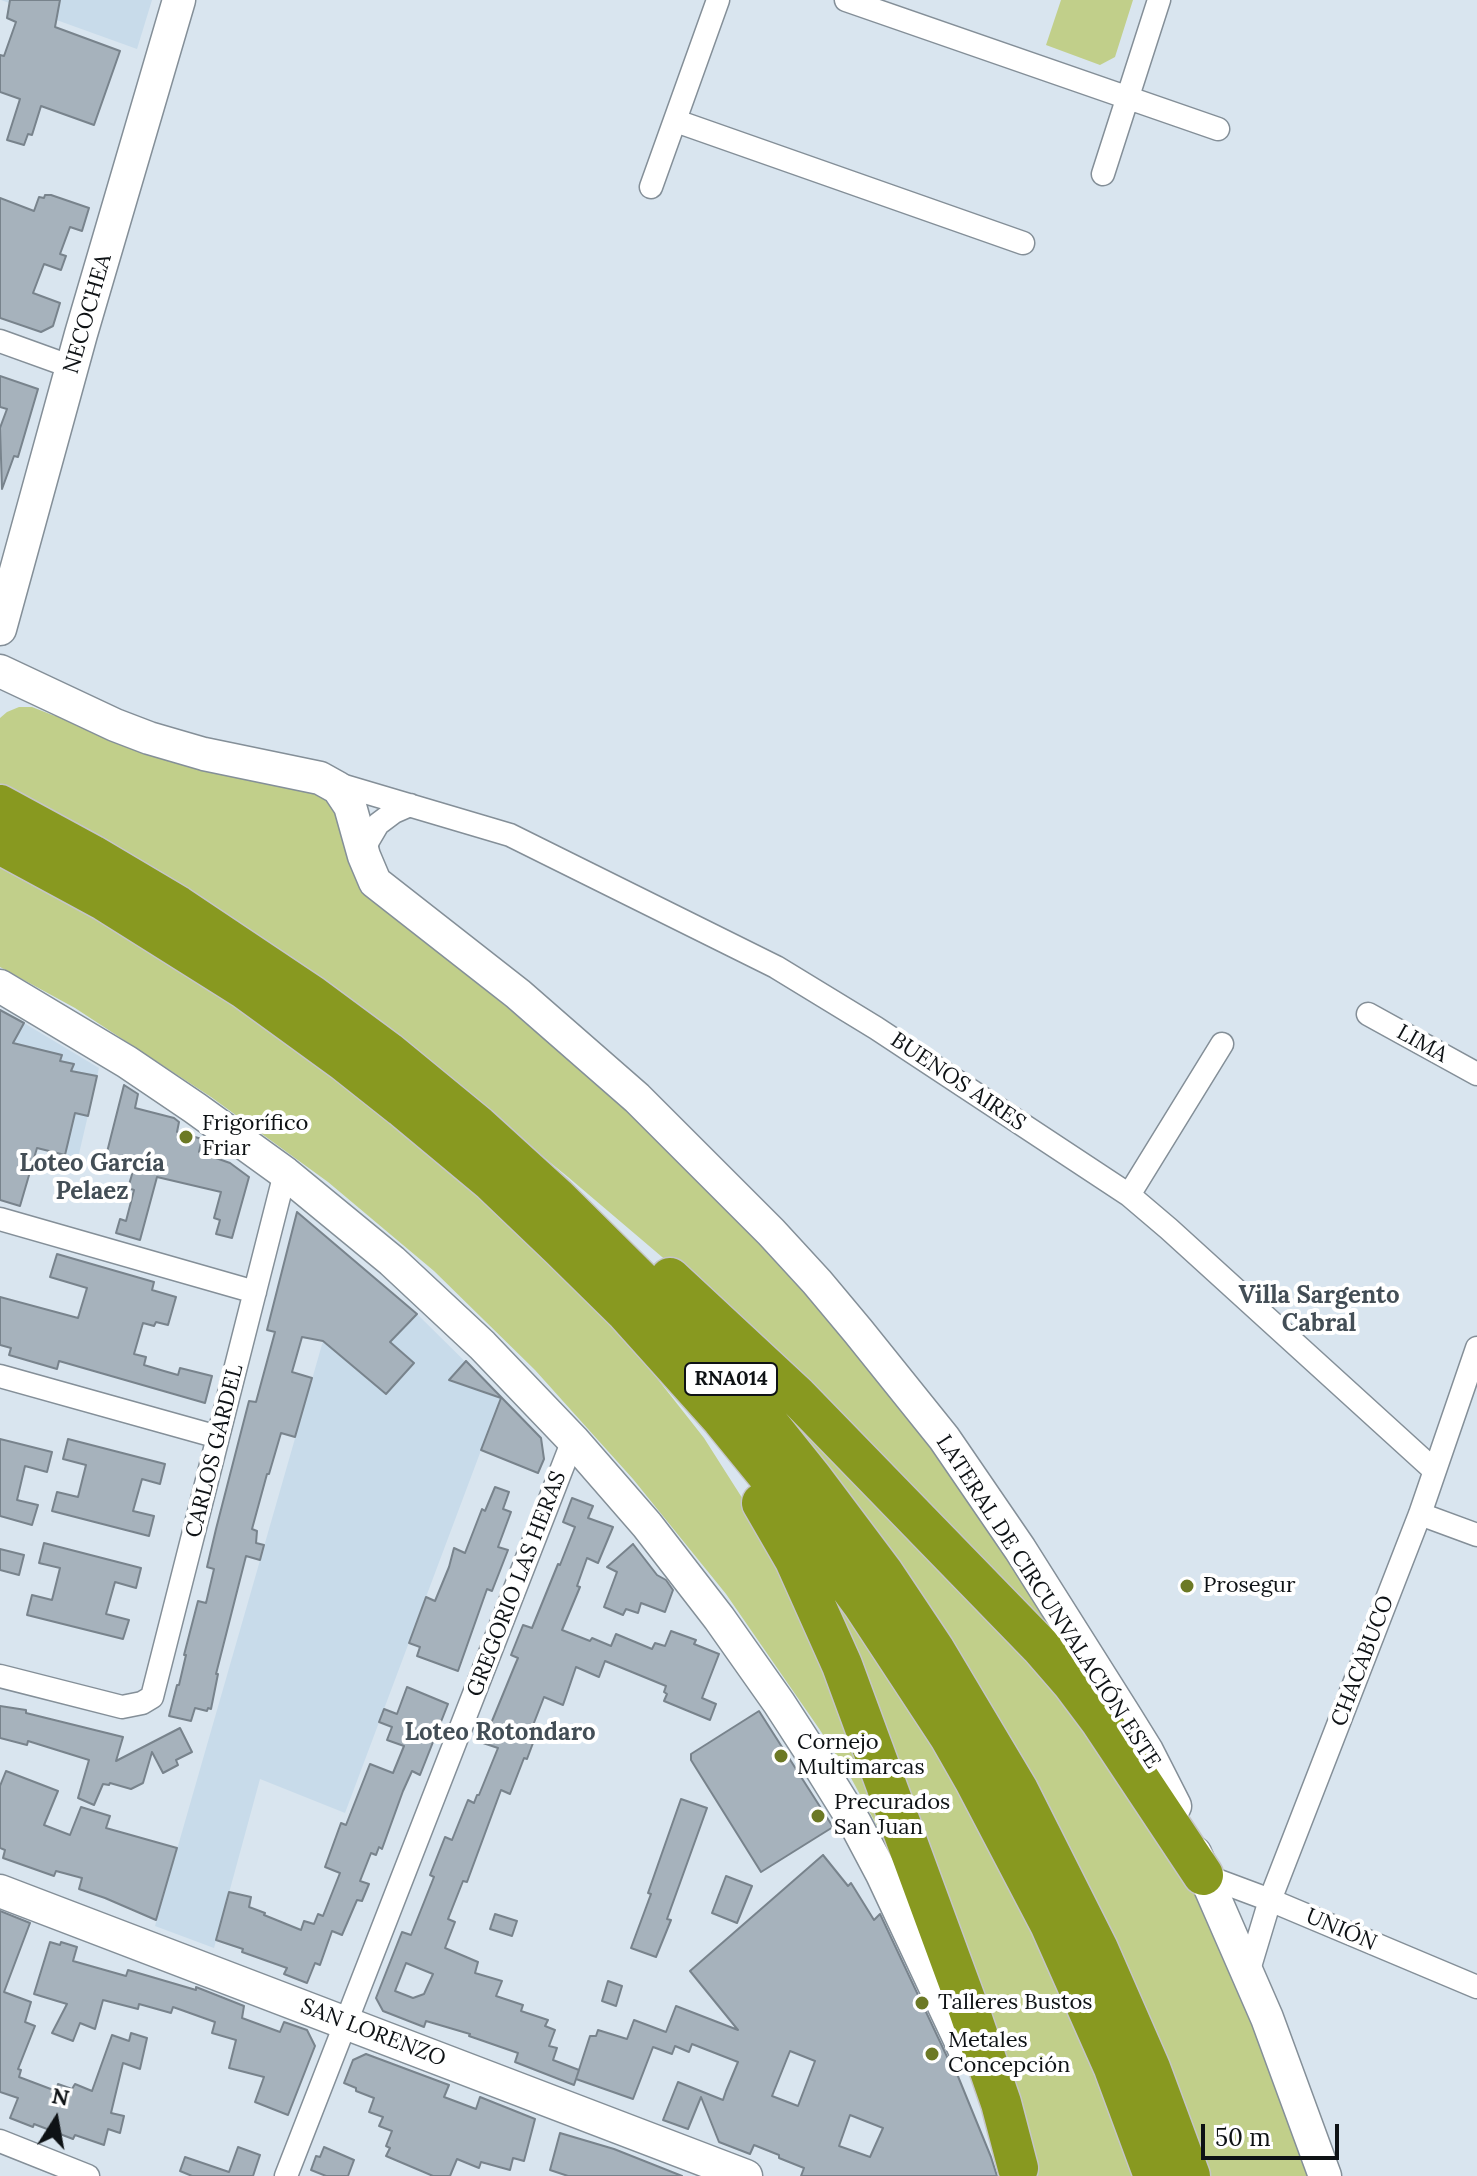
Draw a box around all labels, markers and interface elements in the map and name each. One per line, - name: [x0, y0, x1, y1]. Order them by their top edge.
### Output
- street label: NECOCHEA: [58, 251, 118, 377]
- street label: LIMA: [1392, 1019, 1452, 1069]
- street label: BUENOS AIRES: [885, 1027, 1031, 1137]
- place label: Frigorífico Friar: [202, 1111, 308, 1162]
- marker: Frigorífico Friar: [177, 1128, 195, 1146]
- district label: Loteo García Pelaez: [19, 1150, 165, 1206]
- district label: Villa Sargento Cabral: [1238, 1282, 1400, 1338]
- street label: CARLOS GARDEL: [181, 1362, 249, 1540]
- road number: RNA014: [685, 1363, 777, 1395]
- street label: LATERAL DE CIRCUNVALACIÓN ESTE: [930, 1430, 1166, 1774]
- street label: GREGORIO LAS HERAS: [462, 1468, 572, 1700]
- place label: Prosegur: [1203, 1573, 1296, 1599]
- marker: Prosegur: [1178, 1577, 1196, 1595]
- street label: CHACABUCO: [1326, 1592, 1400, 1730]
- district label: Loteo Rotondaro: [404, 1719, 596, 1747]
- place label: Cornejo Multimarcas: [797, 1730, 925, 1782]
- marker: Cornejo Multimarcas: [772, 1747, 790, 1765]
- place label: Precurados San Juan: [834, 1790, 950, 1842]
- marker: Precurados San Juan: [809, 1807, 827, 1825]
- street label: UNIÓN: [1302, 1903, 1380, 1957]
- place label: Talleres Bustos: [938, 1990, 1092, 2016]
- street label: SAN LORENZO: [297, 1993, 449, 2073]
- marker: Talleres Bustos: [913, 1994, 931, 2012]
- place label: Metales Concepción: [948, 2028, 1070, 2080]
- marker: Metales Concepción: [923, 2045, 941, 2063]
- north arrow: [16, 2080, 96, 2160]
- text: N: [50, 2081, 72, 2112]
- scale bar: [1205, 2108, 1343, 2158]
- text: 50 m: [1215, 2122, 1271, 2153]

